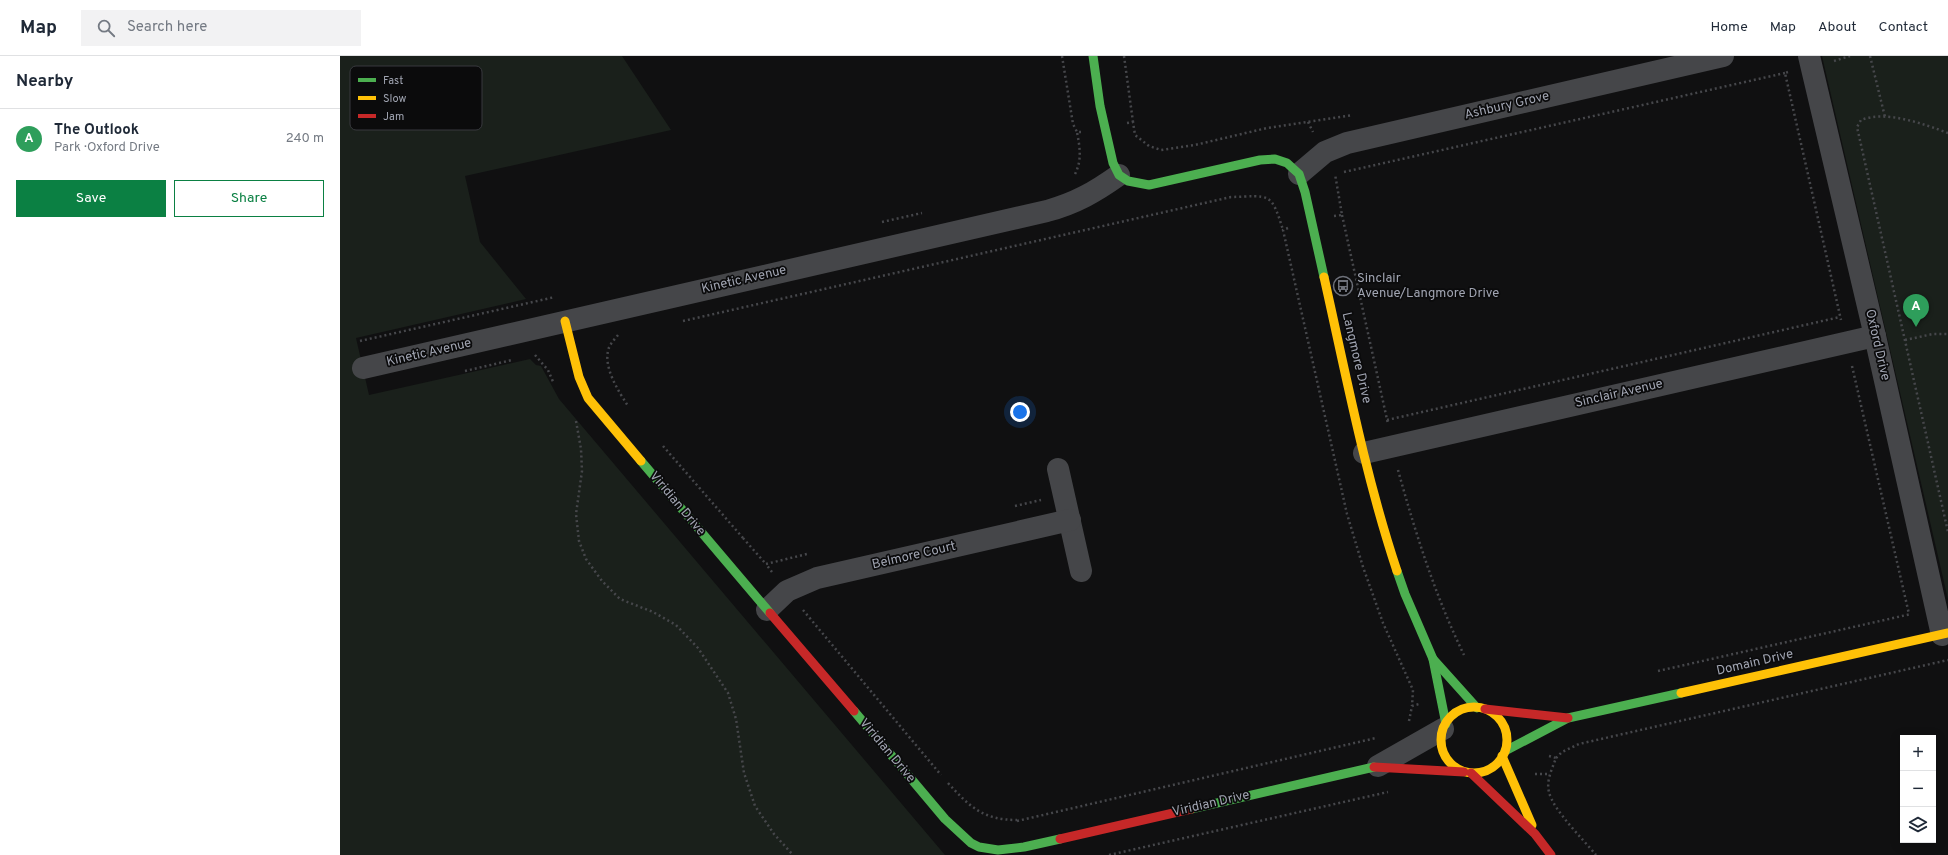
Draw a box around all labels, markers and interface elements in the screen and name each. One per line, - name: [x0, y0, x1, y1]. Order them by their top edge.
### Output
- search box: [81, 10, 361, 46]
- text: Map: [20, 16, 57, 40]
- icon: search: [95, 17, 117, 39]
- text: Search here: [127, 18, 207, 37]
- text: Home: [1711, 19, 1748, 36]
- text: Map: [1770, 19, 1796, 36]
- text: About: [1818, 19, 1857, 36]
- text: Contact: [1879, 19, 1928, 36]
- legend: [350, 66, 482, 130]
- text: Nearby: [16, 71, 73, 93]
- text: Fast: [383, 74, 403, 88]
- street label: Ashbury Grove: [1463, 88, 1551, 124]
- text: Slow: [383, 92, 406, 106]
- text: Jam: [383, 110, 404, 124]
- text: The Outlook: [54, 121, 139, 140]
- text: A: [24, 131, 34, 147]
- text: 240 m: [286, 131, 324, 147]
- text: Park · Oxford Drive: [54, 140, 160, 156]
- button: Save: [16, 180, 166, 217]
- button: Share: [174, 180, 324, 217]
- street label: Kinetic Avenue: [700, 262, 788, 298]
- place label: Sinclair Avenue/Langmore Drive: [1357, 271, 1499, 302]
- bus stop icon: Sinclair Avenue/Langmore Drive: [1332, 275, 1354, 297]
- pin: A: [1903, 294, 1929, 327]
- street label: Oxford Drive: [1861, 308, 1893, 382]
- street label: Langmore Drive: [1338, 311, 1374, 405]
- street label: Kinetic Avenue: [385, 335, 473, 371]
- street label: Sinclair Avenue: [1573, 376, 1665, 412]
- your location: [1010, 402, 1030, 422]
- street label: Viridian Drive: [646, 469, 708, 539]
- street label: Belmore Court: [871, 539, 958, 573]
- street label: Domain Drive: [1715, 646, 1795, 680]
- street label: Viridian Drive: [856, 716, 918, 786]
- map controls: [1900, 735, 1936, 843]
- button: +: [1900, 735, 1936, 771]
- button: −: [1900, 771, 1936, 807]
- street label: Viridian Drive: [1171, 787, 1251, 821]
- button: layers: [1900, 807, 1936, 843]

